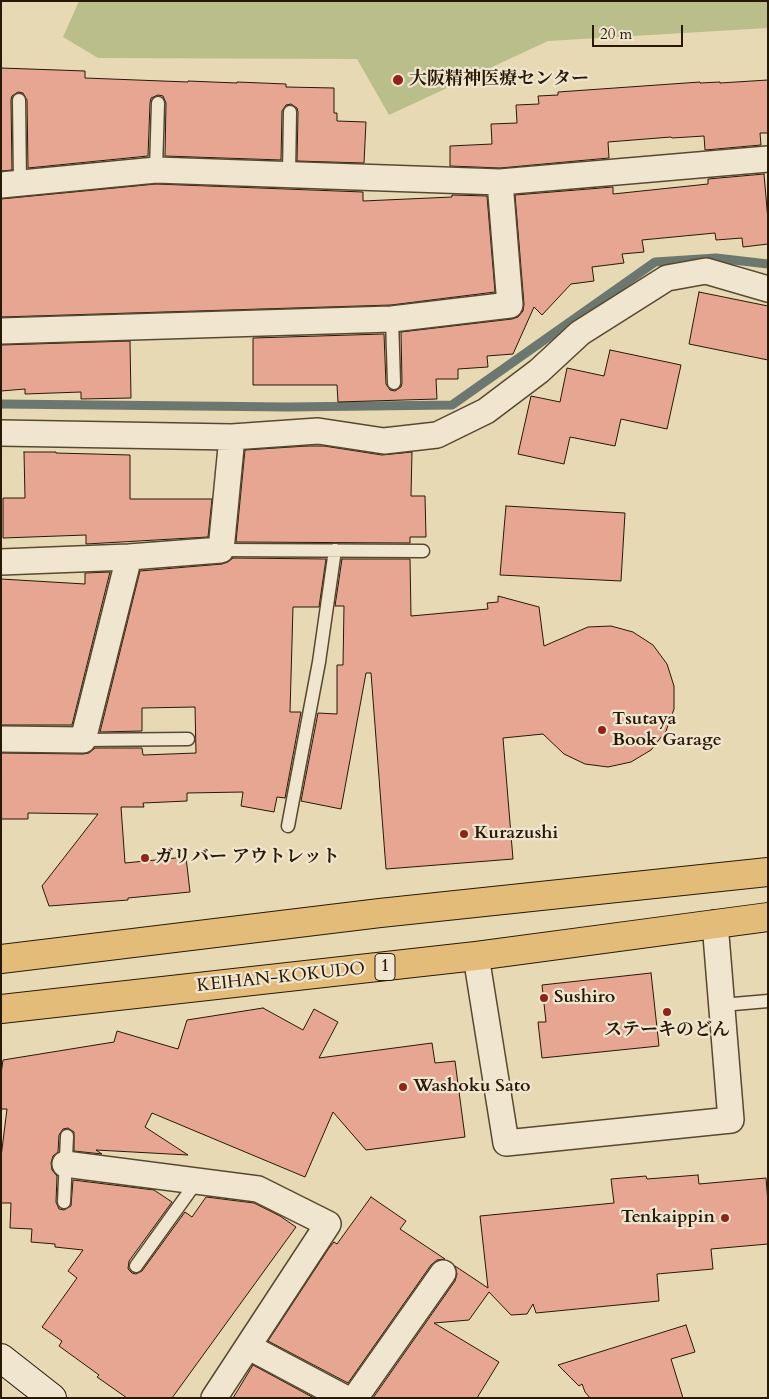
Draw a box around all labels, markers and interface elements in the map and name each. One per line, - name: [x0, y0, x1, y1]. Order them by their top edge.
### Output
- scale bar: [594, 15, 685, 47]
- text: 20 m: [600, 24, 632, 44]
- place label: 大阪精神医療センター: [409, 69, 589, 91]
- marker: 大阪精神医療センター: [391, 73, 405, 87]
- place label: Tsutaya Book Garage: [612, 709, 722, 752]
- marker: Tsutaya Book Garage: [596, 724, 608, 736]
- place label: Kurazushi: [474, 823, 558, 845]
- marker: Kurazushi: [458, 828, 470, 840]
- place label: ガリバー アウトレット: [155, 847, 340, 869]
- marker: ガリバー アウトレット: [139, 852, 151, 864]
- road number: 1: [375, 954, 395, 980]
- street label: KEIHAN-KOKUDO: [196, 958, 366, 998]
- place label: Sushiro: [554, 987, 615, 1009]
- marker: Sushiro: [538, 992, 550, 1004]
- marker: ステーキのどん: [661, 1006, 673, 1018]
- place label: ステーキのどん: [604, 1020, 730, 1042]
- place label: Washoku Sato: [413, 1076, 531, 1098]
- marker: Washoku Sato: [397, 1081, 409, 1093]
- place label: Tenkaippin: [621, 1207, 715, 1229]
- marker: Tenkaippin: [719, 1212, 731, 1224]

